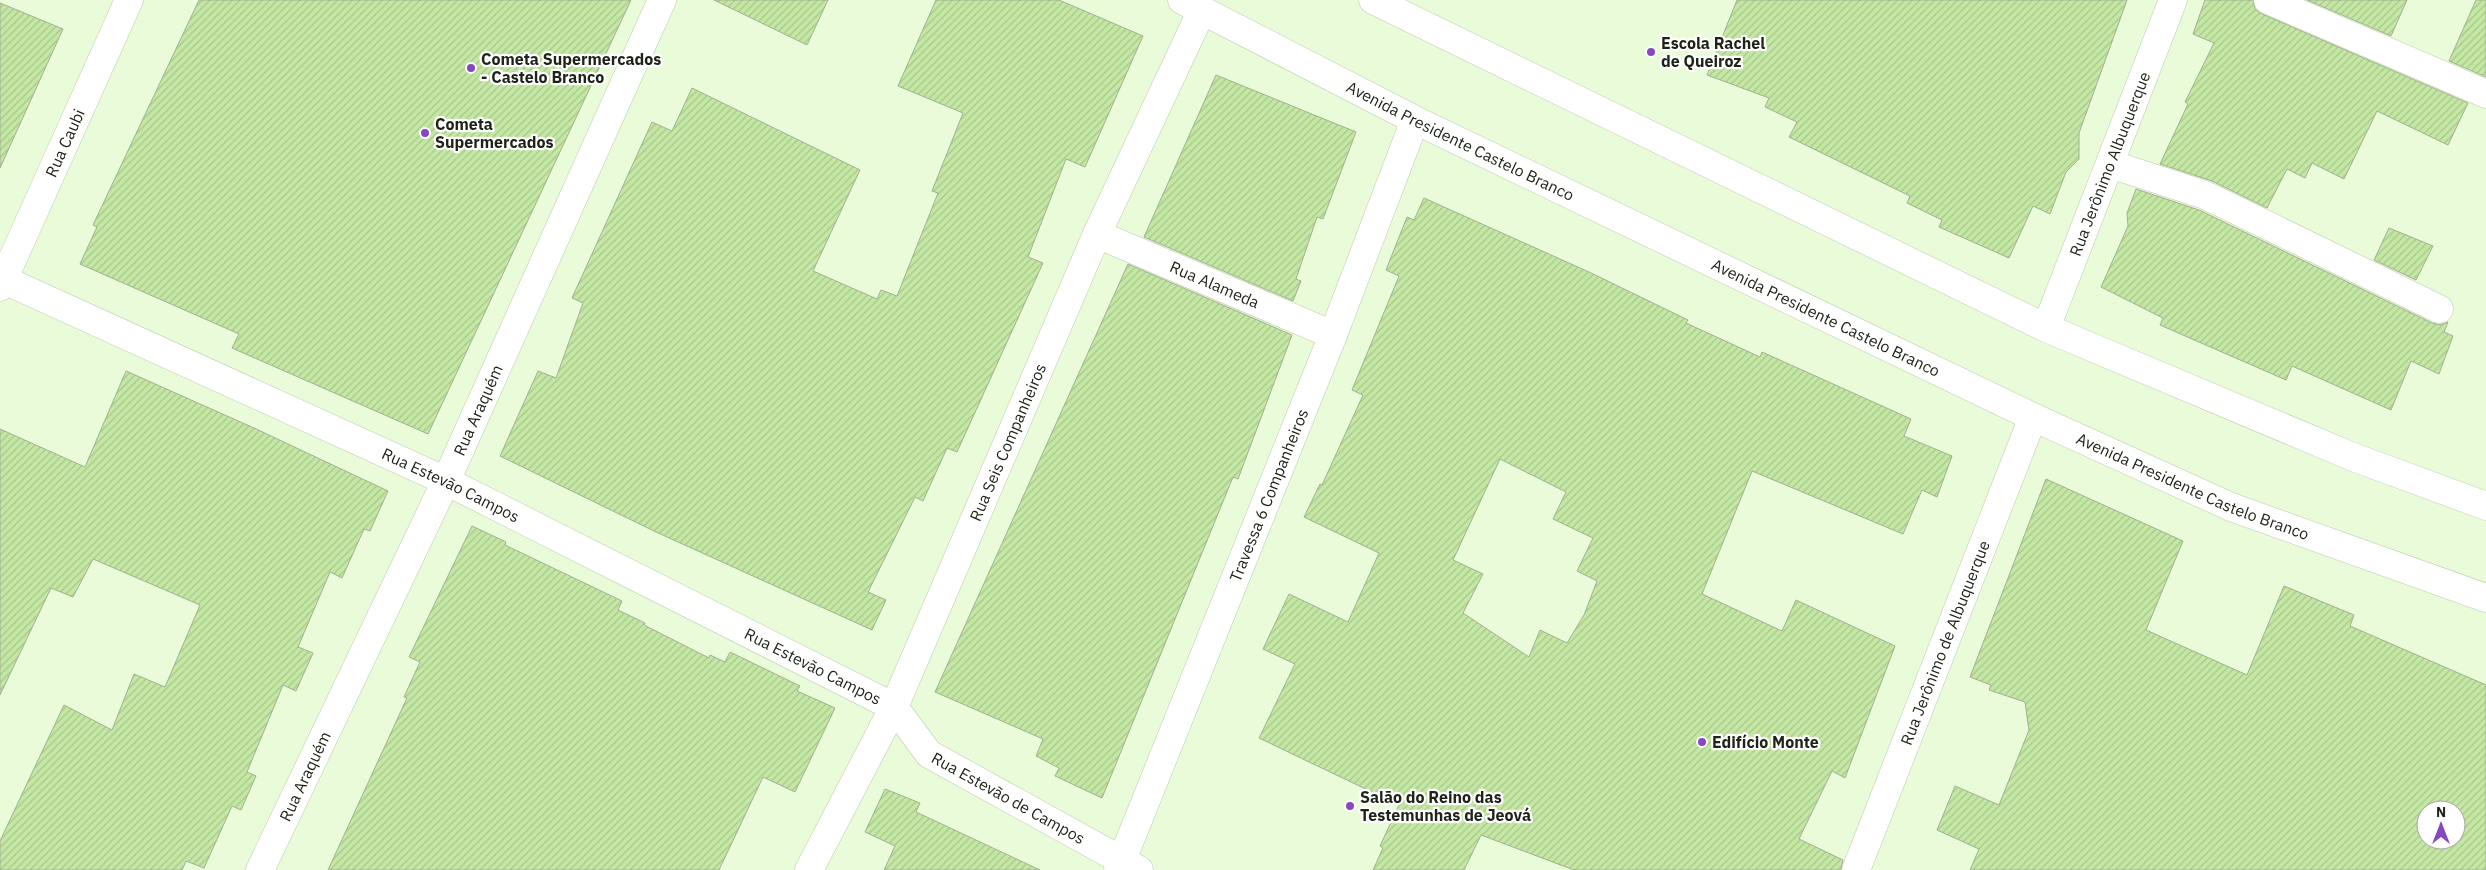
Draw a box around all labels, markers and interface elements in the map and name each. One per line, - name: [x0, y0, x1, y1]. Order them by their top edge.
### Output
- place label: Escola Rachel de Queiroz: [1661, 33, 1765, 71]
- marker: Escola Rachel de Queiroz: [1645, 46, 1657, 58]
- place label: Cometa Supermercados - Castelo Branco: [481, 49, 661, 87]
- marker: Cometa Supermercados - Castelo Branco: [465, 62, 477, 74]
- street label: Rua Jerônimo Albuquerque: [2065, 69, 2154, 259]
- street label: Avenida Presidente Castelo Branco: [1343, 77, 1577, 205]
- street label: Rua Caubi: [41, 106, 89, 180]
- place label: Cometa Supermercados: [435, 114, 554, 152]
- marker: Cometa Supermercados: [419, 127, 431, 139]
- street label: Avenida Presidente Castelo Branco: [1709, 254, 1943, 381]
- street label: Rua Alameda: [1167, 256, 1263, 313]
- street label: Rua Seis Companheiros: [965, 360, 1050, 524]
- street label: Rua Araquém: [449, 361, 507, 459]
- street label: Travessa 6 Companheiros: [1225, 406, 1312, 585]
- street label: Avenida Presidente Castelo Branco: [2073, 428, 2312, 544]
- street label: Rua Estevão Campos: [379, 443, 523, 526]
- street label: Rua Jerônimo de Albuquerque: [1896, 537, 1994, 748]
- street label: Rua Estevão Campos: [741, 623, 885, 709]
- street label: Rua Araquém: [275, 728, 335, 824]
- place label: Edifício Monte: [1712, 732, 1819, 752]
- marker: Edifício Monte: [1696, 736, 1708, 748]
- street label: Rua Estevão de Campos: [928, 747, 1089, 848]
- place label: Salão do Reino das Testemunhas de Jeová: [1360, 787, 1531, 825]
- marker: Salão do Reino das Testemunhas de Jeová: [1344, 800, 1356, 812]
- north arrow: [2416, 800, 2466, 850]
- text: N: [2436, 803, 2446, 821]

